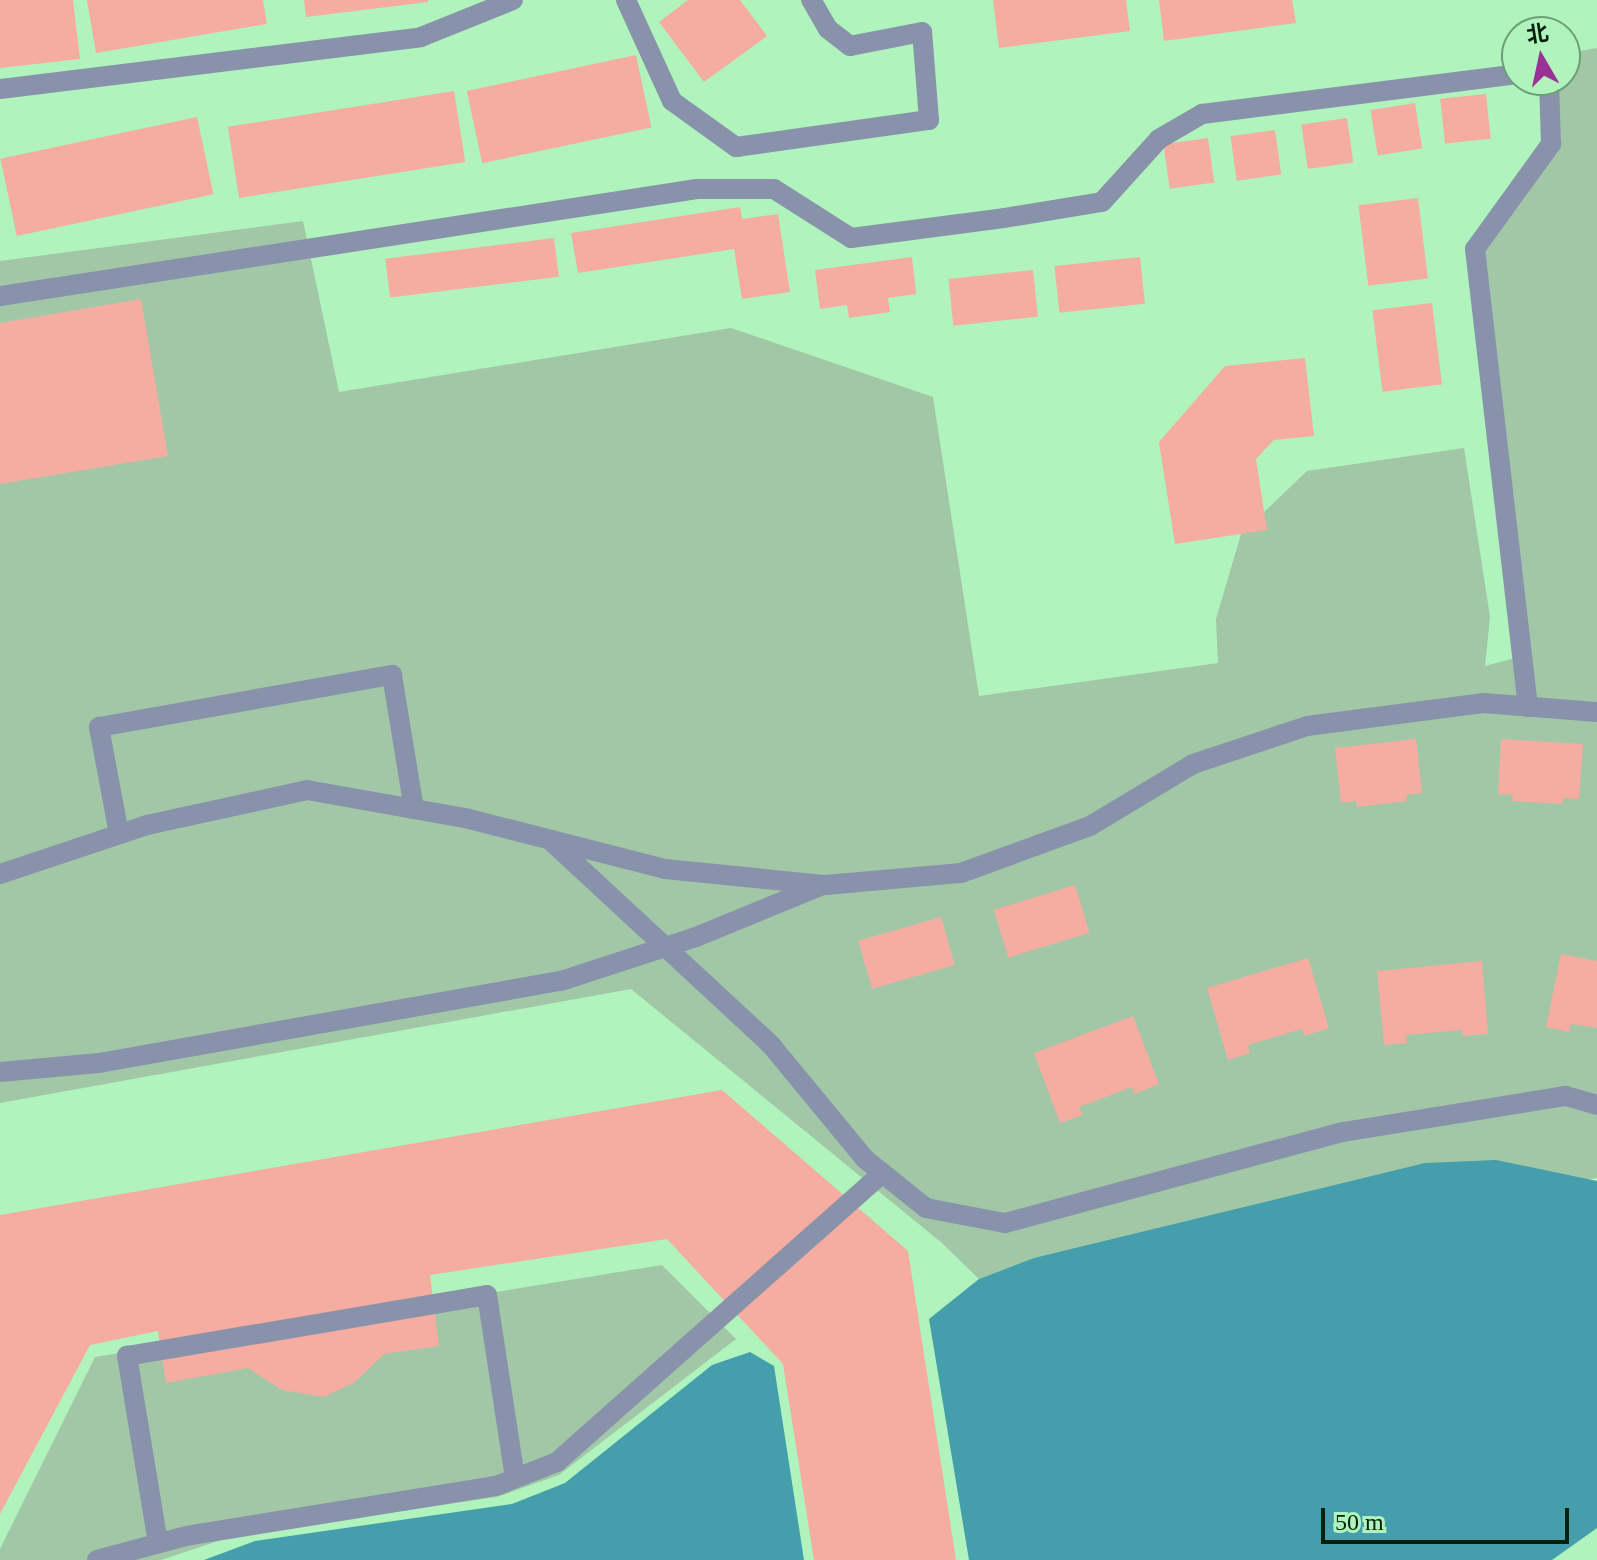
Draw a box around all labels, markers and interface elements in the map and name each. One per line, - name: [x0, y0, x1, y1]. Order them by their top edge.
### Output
- north arrow: [1501, 16, 1581, 96]
- text: 北: [1525, 20, 1550, 48]
- scale bar: [1325, 1492, 1573, 1542]
- text: 50 m: [1335, 1509, 1384, 1535]

